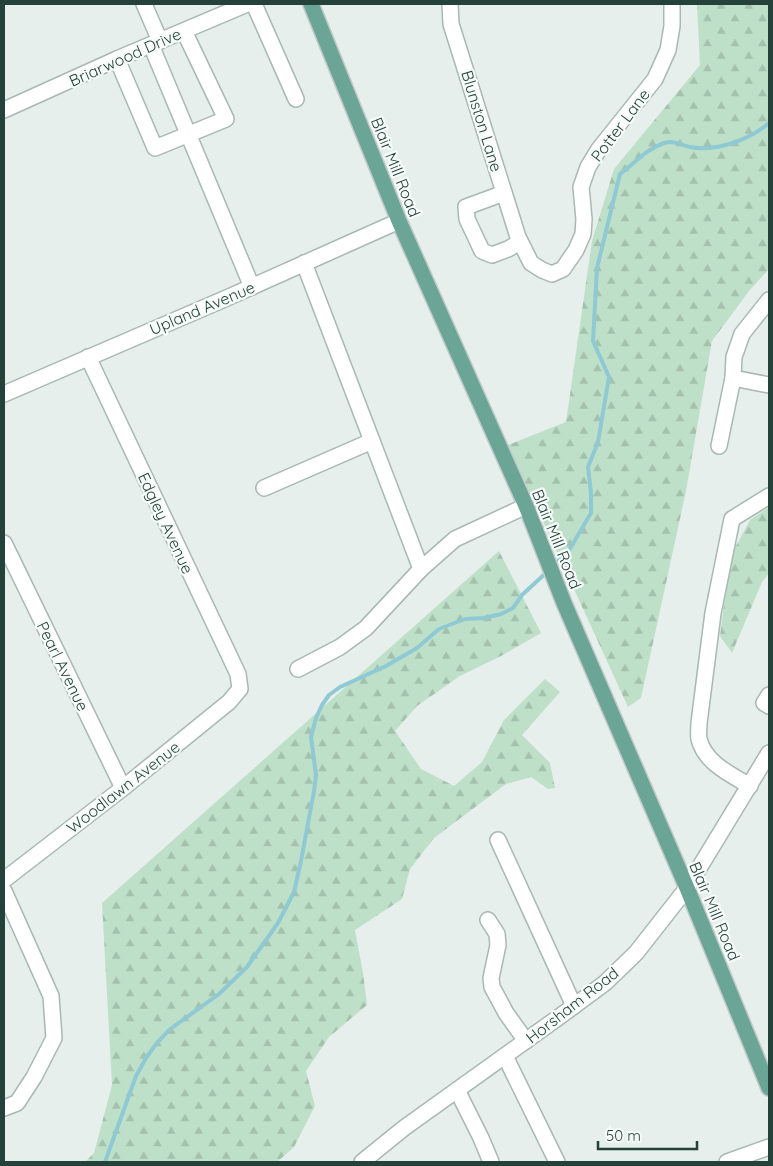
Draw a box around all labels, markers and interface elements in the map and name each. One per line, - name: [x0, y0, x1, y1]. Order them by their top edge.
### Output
- street label: Briarwood Drive: [66, 23, 184, 91]
- street label: Blunston Lane: [457, 68, 507, 174]
- street label: Potter Lane: [586, 85, 654, 165]
- street label: Blair Mill Road: [367, 114, 425, 220]
- street label: Upland Avenue: [146, 277, 258, 339]
- street label: Edgley Avenue: [134, 469, 198, 577]
- street label: Blair Mill Road: [528, 486, 586, 592]
- street label: Pearl Avenue: [33, 618, 93, 714]
- street label: Woodlawn Avenue: [63, 737, 183, 837]
- street label: Blair Mill Road: [685, 858, 745, 964]
- street label: Horsham Road: [522, 963, 622, 1047]
- scale bar: [598, 1118, 697, 1150]
- text: 50 m: [606, 1126, 641, 1145]

